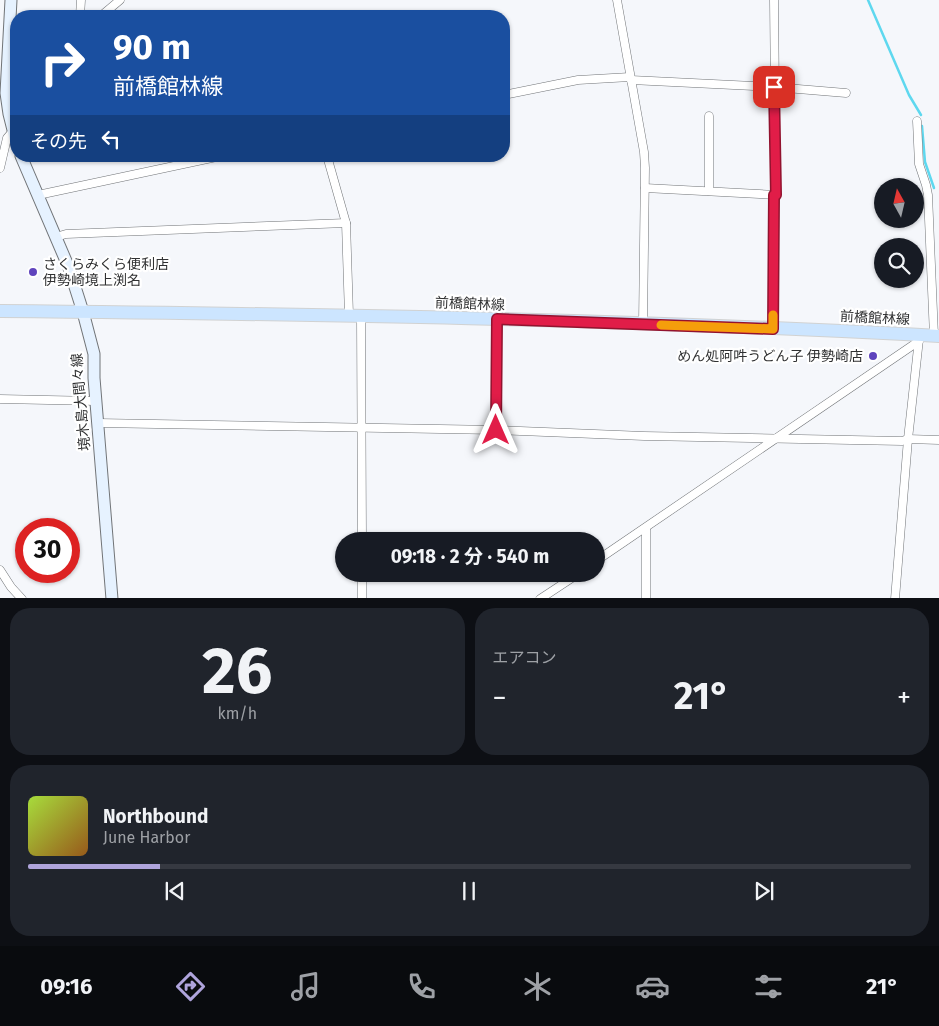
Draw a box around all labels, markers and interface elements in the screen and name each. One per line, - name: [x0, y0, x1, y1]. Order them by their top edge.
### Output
- text: 90 m: [113, 26, 191, 68]
- icon: right: [30, 30, 95, 95]
- pin: [753, 66, 795, 108]
- text: 前橋館林線: [113, 73, 223, 100]
- icon: arrive: [760, 73, 788, 101]
- icon: left: [97, 125, 125, 153]
- text: その先: [30, 130, 87, 153]
- north arrow: [874, 178, 924, 228]
- map controls: [874, 178, 924, 288]
- button: search: [874, 238, 924, 288]
- place label: さくらみくら便利店 伊勢崎境上渕名: [43, 256, 169, 289]
- marker: さくらみくら便利店 伊勢崎境上渕名: [27, 266, 39, 278]
- street label: 前橋館林線: [435, 294, 505, 314]
- street label: 前橋館林線: [840, 308, 910, 328]
- place label: めん処阿吽うどん子 伊勢崎店: [677, 348, 863, 365]
- marker: めん処阿吽うどん子 伊勢崎店: [867, 350, 879, 362]
- street label: 境木島大間々線: [68, 352, 94, 452]
- position arrow: [469, 403, 521, 455]
- speed limit sign: 30: [15, 518, 80, 583]
- text: 09:18 · 2 分 · 540 m: [391, 545, 549, 568]
- text: 26: [202, 632, 272, 710]
- text: エアコン: [493, 648, 557, 667]
- text: 21°: [674, 673, 730, 719]
- text: −: [493, 681, 507, 714]
- text: +: [897, 681, 911, 714]
- text: km/h: [217, 704, 257, 723]
- text: Northbound: [103, 805, 208, 828]
- text: June Harbor: [103, 828, 190, 847]
- icon: previous: [161, 877, 189, 905]
- icon: pause: [455, 877, 483, 905]
- icon: next: [750, 877, 778, 905]
- icon: directions: [173, 969, 208, 1004]
- icon: music: [288, 969, 323, 1004]
- icon: phone: [404, 969, 439, 1004]
- icon: climate: [520, 969, 555, 1004]
- icon: car: [635, 969, 670, 1004]
- icon: filters: [751, 969, 786, 1004]
- text: 09:16: [40, 973, 92, 1000]
- text: 21°: [866, 973, 899, 1000]

